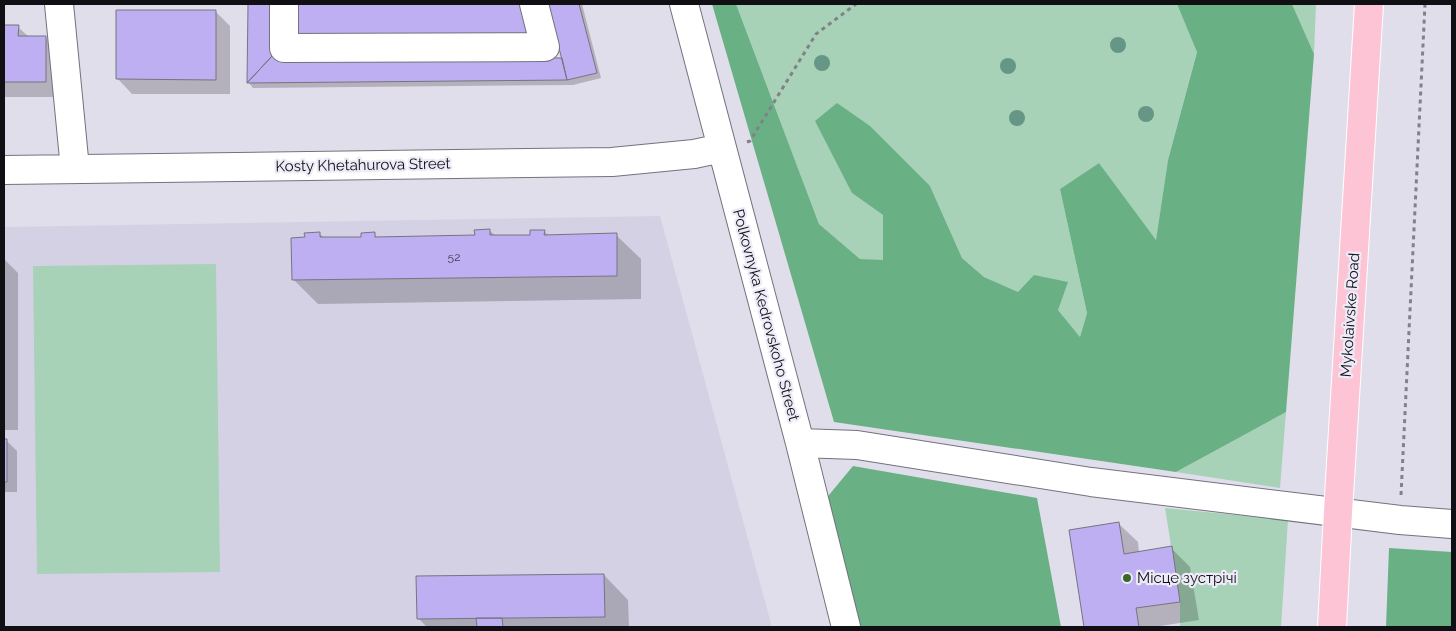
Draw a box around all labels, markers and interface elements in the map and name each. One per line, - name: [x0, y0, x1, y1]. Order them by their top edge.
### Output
- street label: Kosty Khetahurova Street: [275, 154, 451, 176]
- street label: Polkovnyka Kedrovskoho Street: [729, 207, 803, 423]
- house number: 52: [448, 250, 460, 264]
- street label: Mykolaivske Road: [1337, 252, 1363, 378]
- place label: Місце зустрічі: [1137, 569, 1237, 587]
- marker: Місце зустрічі: [1121, 572, 1133, 584]

